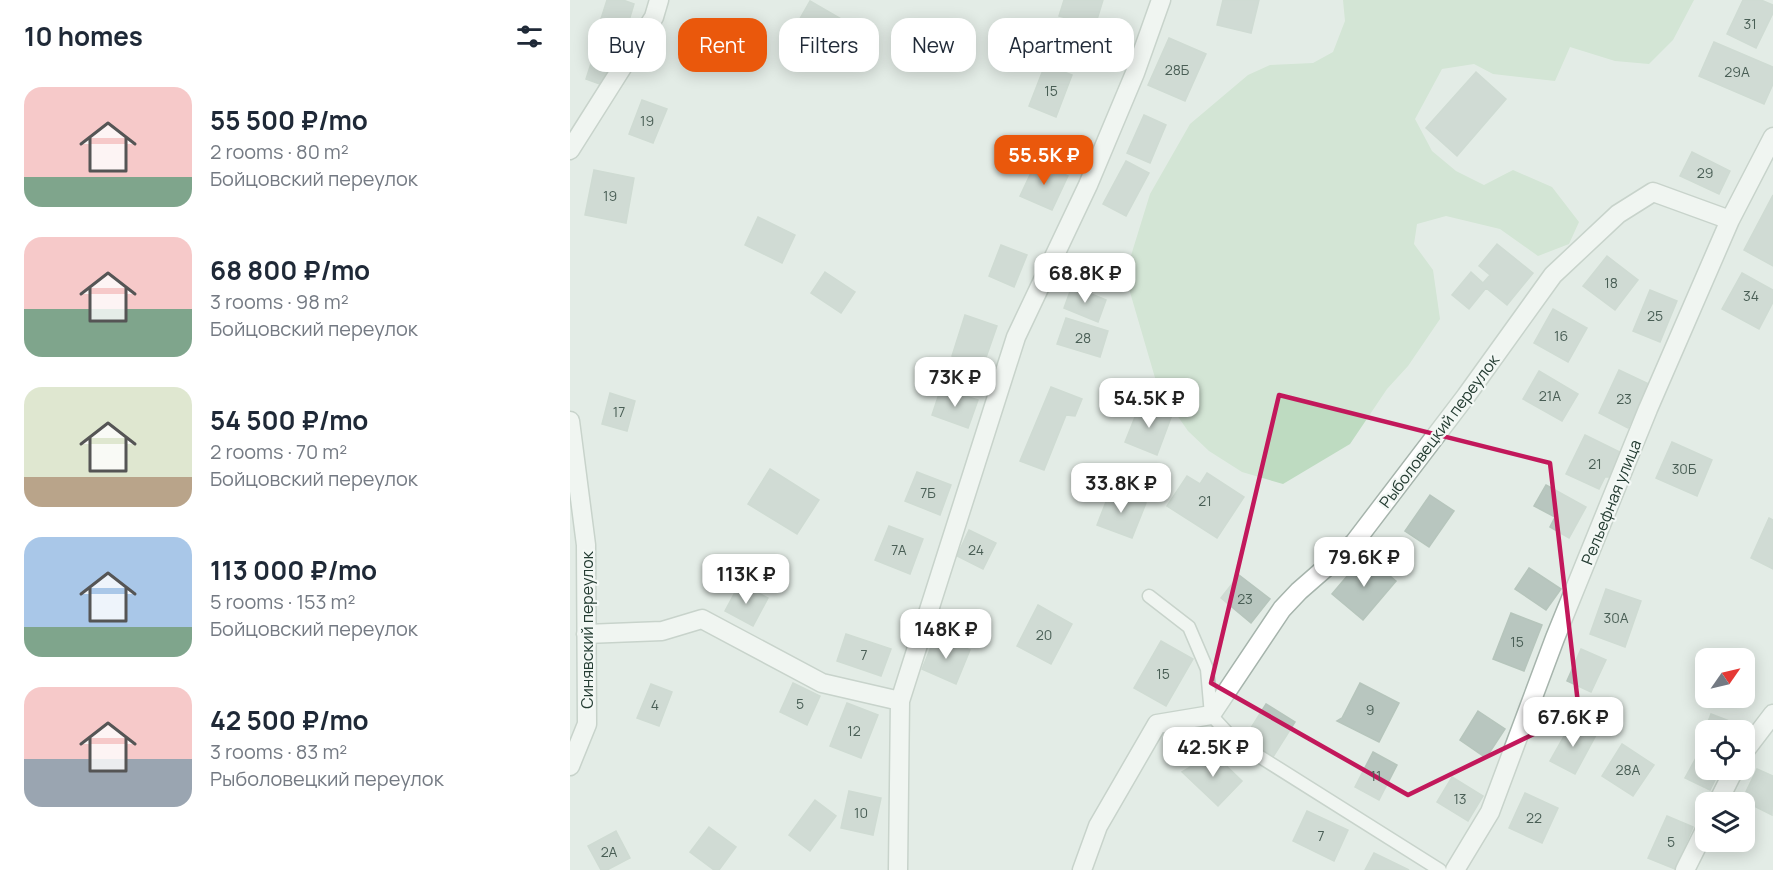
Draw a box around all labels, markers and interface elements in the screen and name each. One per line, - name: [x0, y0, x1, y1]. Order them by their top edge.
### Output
- house number: 31: [1743, 14, 1757, 33]
- text: 10 homes: [24, 18, 143, 54]
- chip: Buy: [588, 18, 666, 72]
- chip: Rent: [678, 18, 767, 72]
- chip: Filters: [779, 18, 879, 72]
- chip: New: [891, 18, 976, 72]
- chip: Apartment: [988, 18, 1134, 72]
- icon: filters: [513, 20, 546, 53]
- house number: 28Б: [1165, 60, 1190, 79]
- house number: 29А: [1724, 62, 1750, 81]
- house number: 15: [1044, 81, 1058, 100]
- text: 55 500 ₽/mo: [210, 102, 368, 138]
- icon: home: [72, 111, 144, 183]
- house number: 19: [640, 111, 654, 130]
- pin: 55.5K ₽: [989, 135, 1099, 186]
- text: 2 rooms · 80 m²: [210, 138, 349, 165]
- text: 55.5K ₽: [1008, 141, 1080, 168]
- house number: 29: [1697, 163, 1713, 182]
- text: Бойцовский переулок: [210, 165, 418, 192]
- house number: 19: [603, 186, 617, 205]
- text: 68 800 ₽/mo: [210, 252, 370, 288]
- pin: 68.8K ₽: [1030, 253, 1140, 304]
- text: 68.8K ₽: [1048, 259, 1122, 286]
- icon: home: [72, 261, 144, 333]
- house number: 18: [1604, 273, 1618, 292]
- house number: 34: [1743, 286, 1759, 305]
- text: 3 rooms · 98 m²: [210, 288, 349, 315]
- house number: 25: [1647, 306, 1663, 325]
- text: Бойцовский переулок: [210, 315, 418, 342]
- house number: 16: [1554, 326, 1568, 345]
- house number: 28: [1075, 328, 1091, 347]
- street label: Рыболовецкий переулок: [1374, 349, 1505, 512]
- pin: 73K ₽: [913, 357, 997, 408]
- text: 73K ₽: [929, 363, 981, 390]
- pin: 54.5K ₽: [1094, 378, 1204, 429]
- text: 54.5K ₽: [1113, 384, 1185, 411]
- house number: 21А: [1539, 386, 1561, 405]
- house number: 23: [1616, 389, 1632, 408]
- text: 54 500 ₽/mo: [210, 402, 368, 438]
- house number: 17: [613, 402, 625, 421]
- icon: home: [72, 411, 144, 483]
- street label: Рельефная улица: [1576, 436, 1646, 568]
- text: 2 rooms · 70 m²: [210, 438, 347, 465]
- house number: 21: [1588, 454, 1602, 473]
- house number: 30Б: [1672, 459, 1697, 478]
- pin: 33.8K ₽: [1066, 463, 1176, 514]
- text: Бойцовский переулок: [210, 465, 418, 492]
- text: 33.8K ₽: [1085, 469, 1157, 496]
- house number: 7Б: [920, 483, 936, 502]
- house number: 21: [1198, 491, 1212, 510]
- pin: 79.6K ₽: [1309, 537, 1419, 588]
- house number: 7А: [891, 540, 907, 559]
- house number: 24: [968, 540, 984, 559]
- text: 79.6K ₽: [1328, 543, 1400, 570]
- street label: Синявский переулок: [576, 550, 598, 709]
- text: 113 000 ₽/mo: [210, 552, 377, 588]
- pin: 113K ₽: [697, 554, 795, 605]
- text: 113K ₽: [716, 560, 776, 587]
- icon: home: [72, 561, 144, 633]
- text: 5 rooms · 153 m²: [210, 588, 356, 615]
- house number: 23: [1237, 589, 1253, 608]
- house number: 30А: [1603, 608, 1629, 627]
- pin: 148K ₽: [897, 609, 995, 660]
- text: Бойцовский переулок: [210, 615, 418, 642]
- text: 148K ₽: [914, 615, 978, 642]
- house number: 20: [1036, 625, 1052, 644]
- house number: 15: [1510, 632, 1524, 651]
- house number: 7: [860, 645, 868, 664]
- north arrow: [1695, 648, 1755, 708]
- map controls: [1695, 648, 1755, 852]
- house number: 15: [1156, 664, 1170, 683]
- house number: 5: [796, 694, 804, 713]
- house number: 4: [651, 695, 659, 714]
- pin: 67.6K ₽: [1518, 697, 1628, 748]
- house number: 9: [1366, 700, 1374, 719]
- text: 42 500 ₽/mo: [210, 702, 369, 738]
- text: 67.6K ₽: [1537, 703, 1609, 730]
- icon: home: [72, 711, 144, 783]
- button: locate: [1695, 720, 1755, 780]
- house number: 12: [847, 721, 861, 740]
- pin: 42.5K ₽: [1158, 727, 1268, 778]
- text: 42.5K ₽: [1177, 733, 1249, 760]
- text: 3 rooms · 83 m²: [210, 738, 347, 765]
- house number: 28А: [1616, 760, 1641, 779]
- text: Рыболовецкий переулок: [210, 765, 444, 792]
- house number: 11: [1371, 766, 1381, 785]
- house number: 13: [1453, 789, 1467, 808]
- button: layers: [1695, 792, 1755, 852]
- house number: 10: [854, 803, 868, 822]
- house number: 22: [1526, 808, 1542, 827]
- house number: 7: [1317, 826, 1325, 845]
- house number: 5: [1667, 832, 1675, 851]
- house number: 2А: [601, 842, 617, 861]

